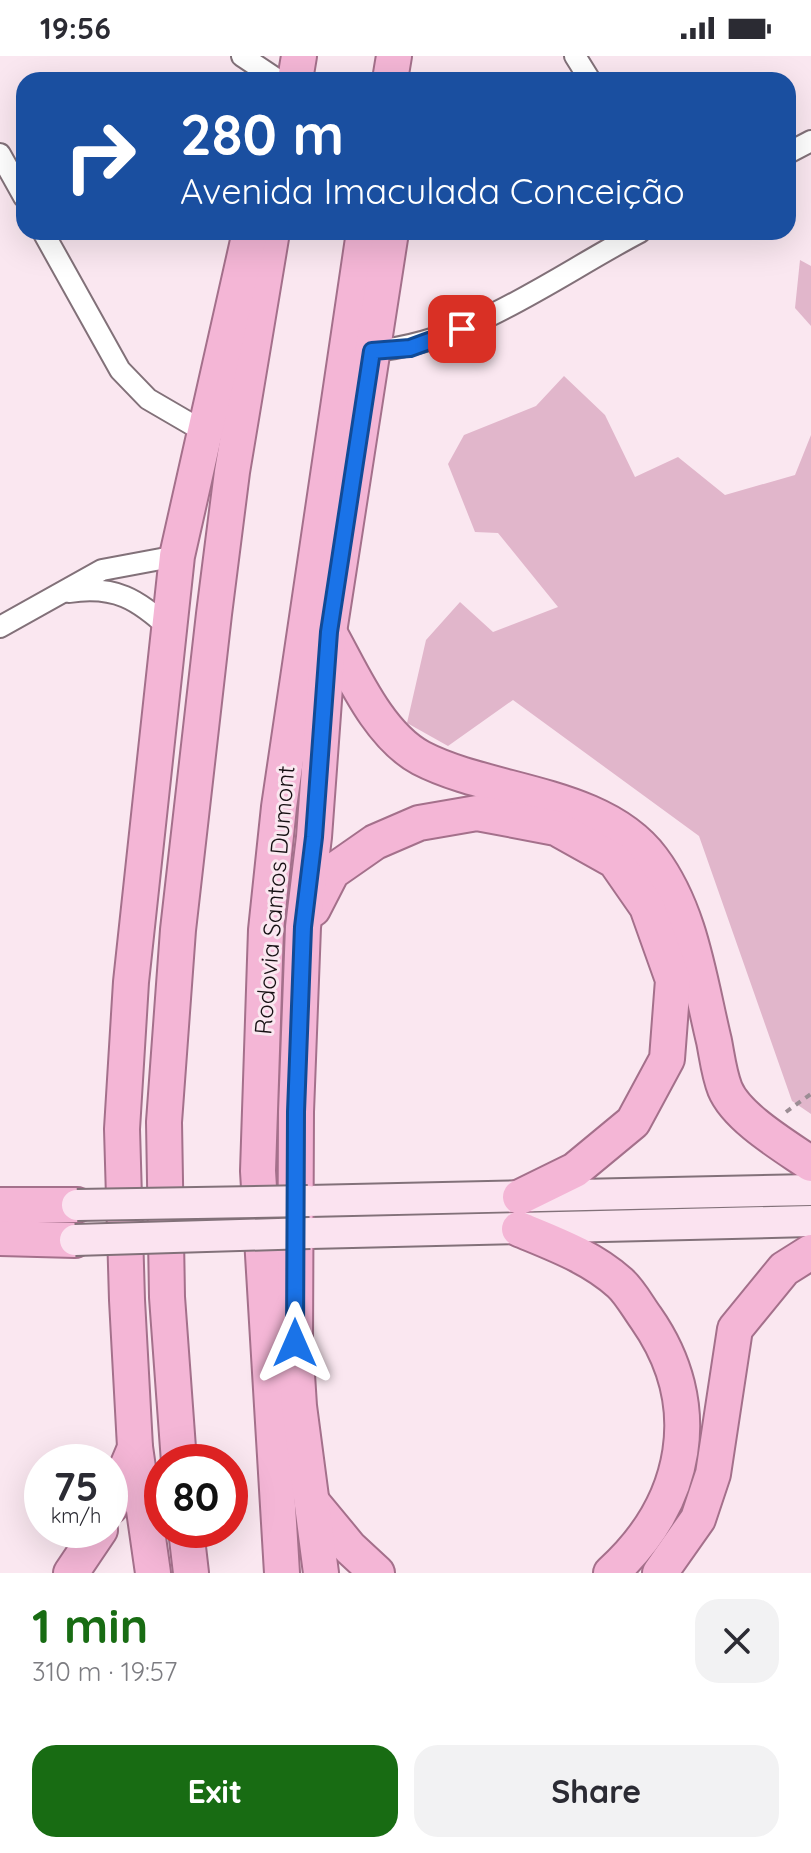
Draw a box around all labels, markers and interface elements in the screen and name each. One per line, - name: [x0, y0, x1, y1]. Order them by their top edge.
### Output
- text: 19:56: [40, 9, 111, 47]
- text: 280 m: [180, 99, 344, 169]
- icon: right: [48, 104, 152, 208]
- text: Avenida Imaculada Conceição: [180, 168, 685, 213]
- pin: [428, 295, 496, 363]
- icon: arrive: [440, 307, 484, 351]
- street label: Rodovia Santos Dumont: [247, 764, 301, 1036]
- position arrow: [253, 1301, 337, 1385]
- speed limit sign: 80: [144, 1444, 248, 1548]
- text: 75: [54, 1461, 99, 1511]
- text: km/h: [51, 1503, 101, 1528]
- text: 1 min: [32, 1595, 148, 1655]
- button: close: [695, 1599, 779, 1683]
- text: 310 m · 19:57: [32, 1655, 177, 1688]
- button: Exit: [32, 1745, 398, 1837]
- button: Share: [414, 1745, 779, 1837]

